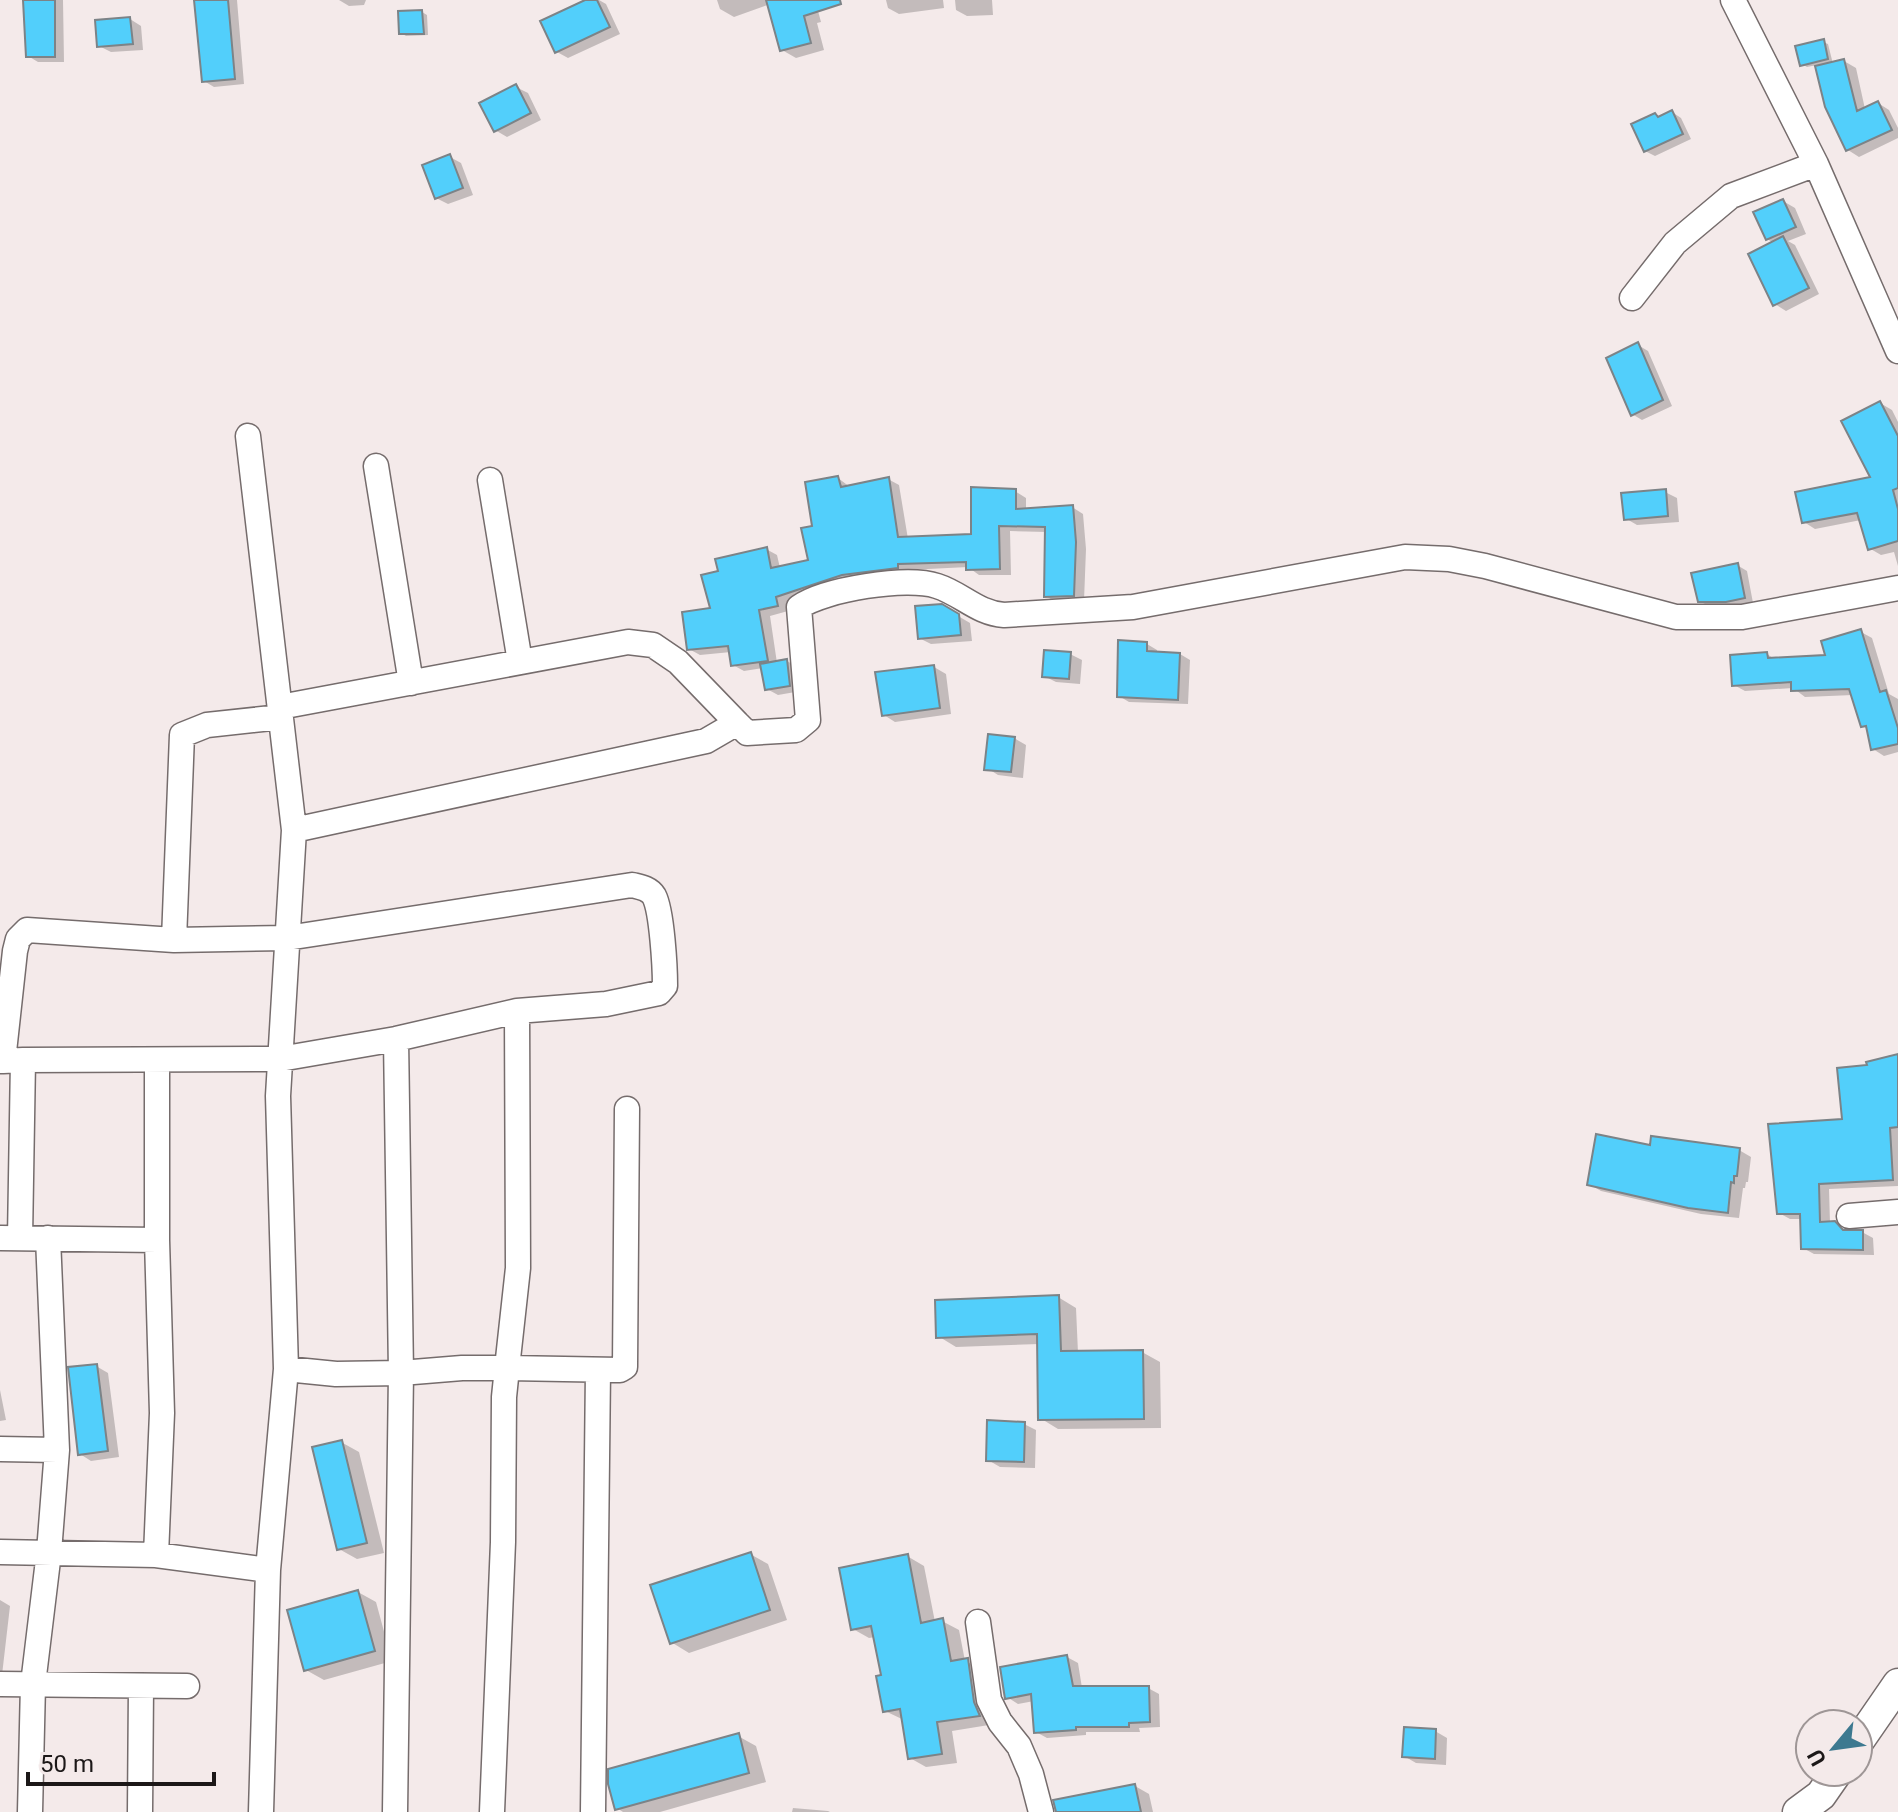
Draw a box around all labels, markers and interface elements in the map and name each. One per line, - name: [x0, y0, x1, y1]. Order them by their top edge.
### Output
- north arrow: [1794, 1708, 1874, 1788]
- scale bar: [28, 1736, 214, 1786]
- text: U: [1802, 1745, 1831, 1770]
- text: 50 m: [40, 1750, 94, 1778]

